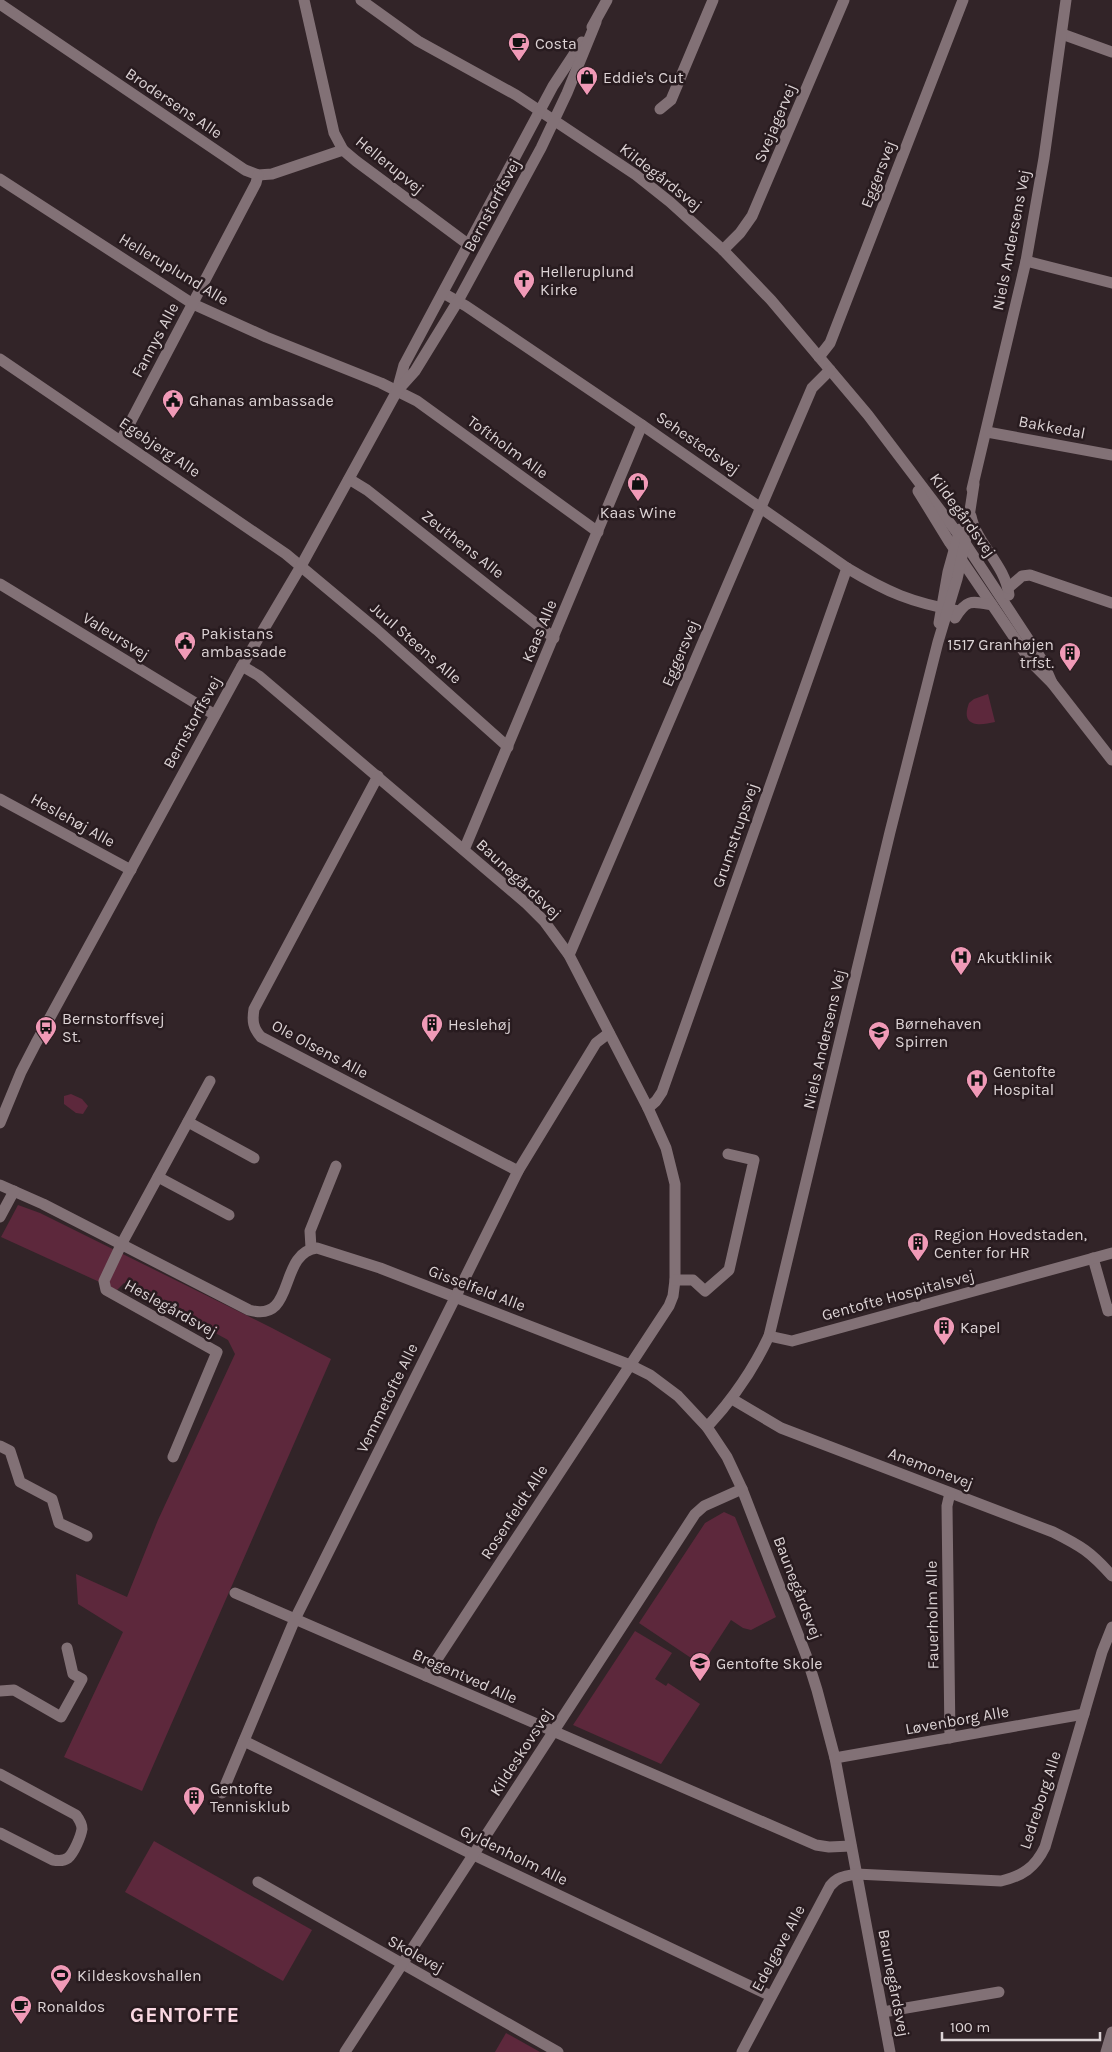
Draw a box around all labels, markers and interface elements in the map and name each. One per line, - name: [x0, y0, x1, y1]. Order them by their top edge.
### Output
- cafe icon: Costa: [507, 31, 531, 62]
- place label: Costa: [535, 34, 577, 53]
- street label: Brodersens Alle: [122, 64, 226, 142]
- shop icon: Eddie's Cut: [575, 65, 599, 96]
- place label: Eddie's Cut: [603, 68, 684, 87]
- street label: Svejagervej: [750, 81, 800, 165]
- street label: Hellerupvej: [352, 132, 428, 198]
- street label: Eggersvej: [856, 138, 900, 210]
- street label: Kildegårdsvej: [616, 139, 706, 215]
- street label: Bernstorffsvej: [459, 155, 525, 255]
- street label: Niels Andersens Vej: [988, 168, 1034, 312]
- street label: Helleruplund Alle: [116, 229, 232, 309]
- place label: Helleruplund Kirke: [540, 262, 634, 299]
- church icon: Helleruplund Kirke: [512, 268, 536, 299]
- street label: Fannys Alle: [127, 299, 183, 381]
- public building icon: Ghanas ambassade: [161, 388, 185, 419]
- place label: Ghanas ambassade: [189, 391, 334, 410]
- street label: Sehestedsvej: [653, 407, 743, 479]
- street label: Toftholm Alle: [464, 411, 552, 483]
- street label: Bakkedal: [1017, 411, 1087, 443]
- street label: Egebjerg Alle: [116, 413, 204, 481]
- street label: Kildegårdsvej: [926, 469, 1000, 561]
- shop icon: Kaas Wine: [626, 471, 650, 502]
- place label: Kaas Wine: [600, 503, 676, 522]
- street label: Zeuthens Alle: [418, 506, 508, 582]
- street label: Kaas Alle: [517, 597, 561, 665]
- street label: Juul Steens Alle: [367, 598, 465, 688]
- street label: Valeursvej: [79, 608, 153, 664]
- street label: Eggersvej: [657, 617, 703, 689]
- place label: Pakistans ambassade: [201, 624, 286, 661]
- public building icon: Pakistans ambassade: [173, 630, 197, 661]
- place label: 1517 Granhøjen trfst.: [947, 635, 1054, 672]
- building icon: 1517 Granhøjen trfst.: [1058, 641, 1082, 672]
- street label: Bernstorffsvej: [159, 672, 225, 772]
- street label: Grumstrupsvej: [708, 780, 762, 890]
- street label: Heslehøj Alle: [27, 789, 119, 851]
- street label: Baunegårdsvej: [473, 835, 565, 923]
- hospital icon: Akutklinik: [949, 945, 973, 976]
- place label: Akutklinik: [977, 948, 1053, 967]
- street label: Niels Andersens Vej: [799, 967, 849, 1111]
- place label: Bernstorffsvej St.: [62, 1009, 165, 1046]
- building icon: Heslehøj: [420, 1012, 444, 1043]
- place label: Børnehaven Spirren: [895, 1014, 982, 1051]
- bus stop icon: Bernstorffsvej St.: [34, 1015, 58, 1046]
- place label: Heslehøj: [448, 1015, 511, 1034]
- street label: Ole Olsens Alle: [269, 1016, 371, 1082]
- school or university icon: Børnehaven Spirren: [867, 1020, 891, 1051]
- place label: Gentofte Hospital: [993, 1062, 1056, 1099]
- hospital icon: Gentofte Hospital: [965, 1068, 989, 1099]
- place label: Region Hovedstaden, Center for HR: [934, 1225, 1087, 1262]
- building icon: Region Hovedstaden, Center for HR: [906, 1231, 930, 1262]
- street label: Gisselfeld Alle: [426, 1261, 528, 1315]
- street label: Gentofte Hospitalsvej: [820, 1265, 976, 1325]
- street label: Heslegårdsvej: [121, 1275, 221, 1341]
- building icon: Kapel: [932, 1315, 956, 1346]
- place label: Kapel: [960, 1318, 1001, 1337]
- street label: Vemmetofte Alle: [352, 1340, 422, 1456]
- street label: Anemonevej: [886, 1443, 976, 1493]
- street label: Rosenfeldt Alle: [476, 1461, 552, 1563]
- street label: Baunegårdsvej: [770, 1534, 826, 1642]
- street label: Fauerholm Alle: [922, 1561, 942, 1669]
- street label: Bregentved Alle: [410, 1644, 520, 1708]
- school or university icon: Gentofte Skole: [688, 1651, 712, 1682]
- place label: Gentofte Skole: [716, 1654, 823, 1673]
- street label: Løvenborg Alle: [904, 1702, 1010, 1738]
- street label: Kildeskovsvej: [486, 1705, 556, 1799]
- street label: Ledreborg Alle: [1015, 1748, 1065, 1852]
- place label: Gentofte Tennisklub: [210, 1779, 290, 1816]
- building icon: Gentofte Tennisklub: [182, 1785, 206, 1816]
- street label: Gyldenholm Alle: [457, 1821, 571, 1889]
- street label: Edelgave Alle: [747, 1901, 809, 1995]
- street label: Baunegårdsvej: [874, 1928, 914, 2038]
- street label: Skolevej: [385, 1931, 447, 1977]
- sports icon: Kildeskovshallen: [49, 1963, 73, 1994]
- place label: Kildeskovshallen: [77, 1966, 202, 1985]
- cafe icon: Ronaldos: [9, 1994, 33, 2025]
- place label: Ronaldos: [37, 1997, 105, 2016]
- district label: GENTOFTE: [130, 2003, 240, 2027]
- scale bar: [942, 2010, 1100, 2042]
- text: 100 m: [950, 2018, 990, 2036]

